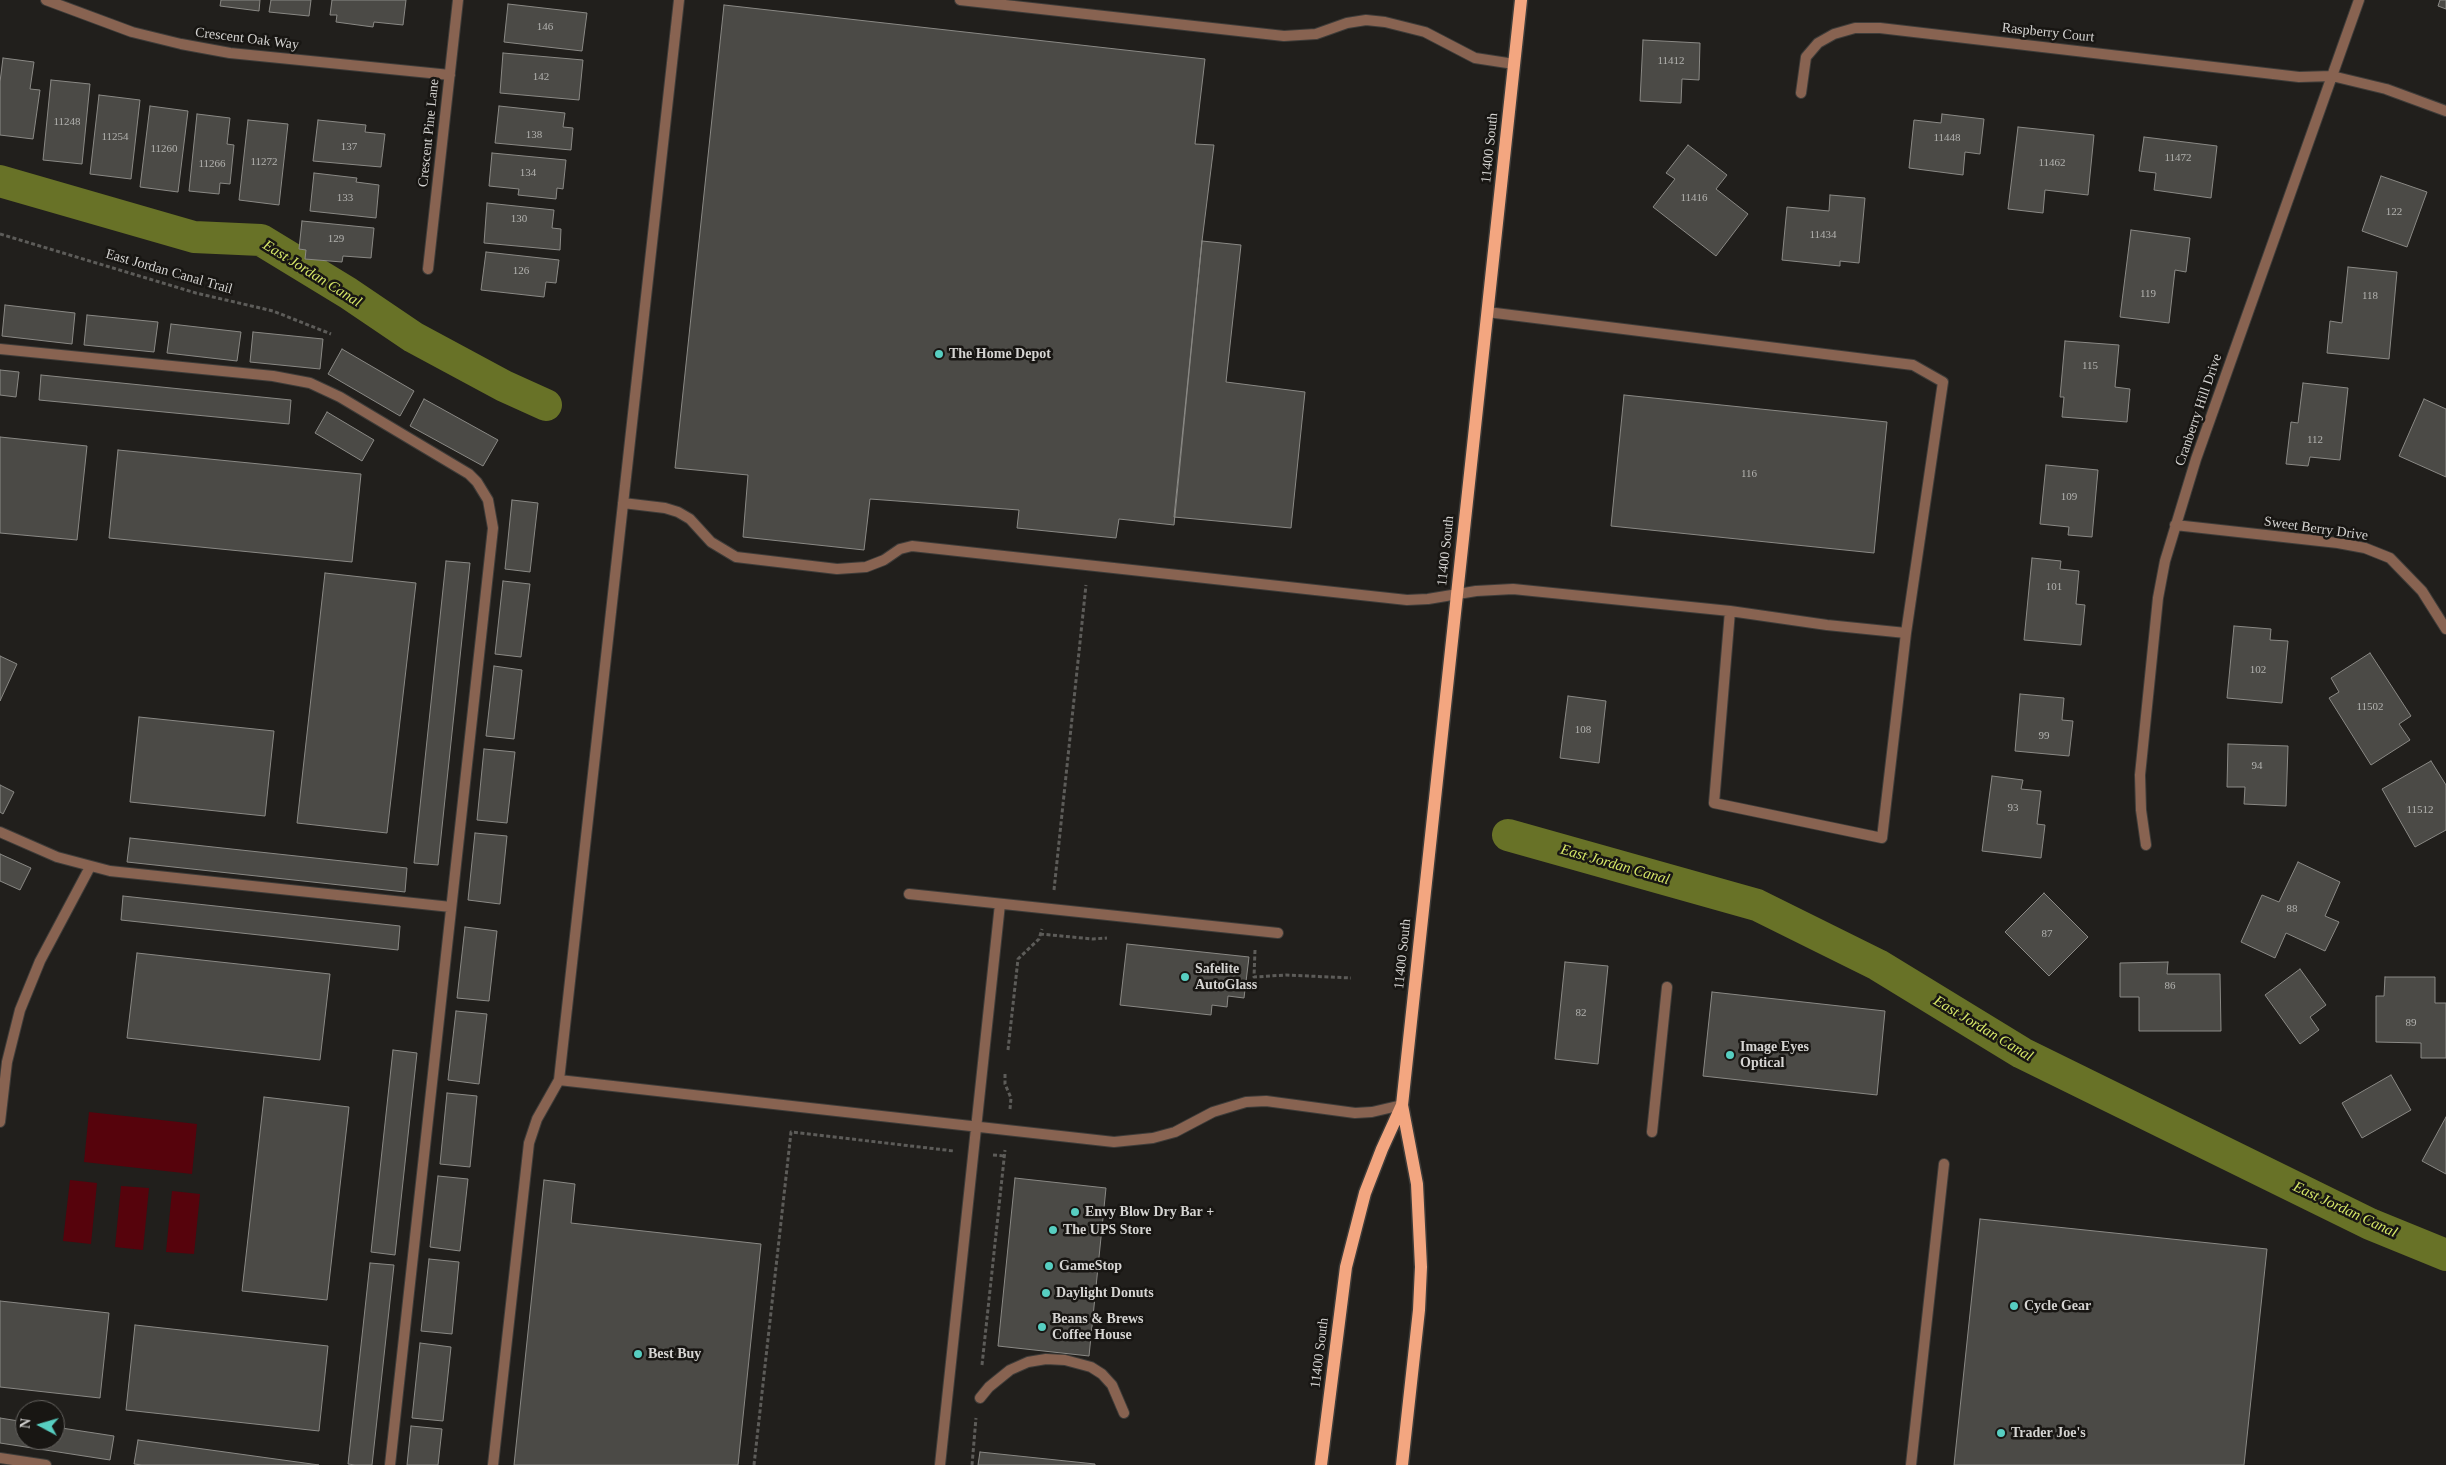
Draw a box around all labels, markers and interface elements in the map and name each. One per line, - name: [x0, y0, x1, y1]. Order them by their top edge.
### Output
- house number: 146: [537, 20, 553, 34]
- street label: Raspberry Court: [2001, 20, 2095, 46]
- street label: Crescent Oak Way: [194, 24, 300, 54]
- house number: 11412: [1657, 54, 1685, 68]
- house number: 142: [533, 70, 549, 84]
- street label: Crescent Pine Lane: [415, 78, 443, 188]
- street label: 11400 South: [1478, 112, 1502, 184]
- house number: 11248: [53, 115, 81, 129]
- house number: 138: [526, 128, 542, 142]
- house number: 11254: [101, 130, 129, 144]
- house number: 11448: [1933, 131, 1961, 145]
- house number: 137: [341, 140, 357, 154]
- house number: 11260: [150, 142, 178, 156]
- house number: 11472: [2164, 151, 2192, 165]
- house number: 11272: [250, 155, 278, 169]
- house number: 11462: [2038, 156, 2066, 170]
- house number: 11266: [198, 157, 226, 171]
- house number: 134: [520, 166, 536, 180]
- house number: 133: [337, 191, 353, 205]
- house number: 11416: [1680, 191, 1708, 205]
- house number: 122: [2386, 205, 2402, 219]
- house number: 130: [511, 212, 527, 226]
- house number: 11434: [1809, 228, 1837, 242]
- house number: 129: [328, 232, 344, 246]
- water label: East Jordan Canal: [259, 236, 365, 312]
- street label: East Jordan Canal Trail: [104, 246, 234, 298]
- house number: 126: [513, 264, 529, 278]
- house number: 119: [2140, 287, 2156, 301]
- house number: 118: [2362, 289, 2378, 303]
- place label: The Home Depot: [949, 346, 1051, 362]
- marker: The Home Depot: [933, 348, 945, 360]
- street label: Cranberry Hill Drive: [2172, 352, 2226, 468]
- house number: 115: [2082, 359, 2098, 373]
- house number: 112: [2307, 433, 2323, 447]
- house number: 116: [1741, 467, 1757, 481]
- house number: 109: [2061, 490, 2077, 504]
- street label: Sweet Berry Drive: [2263, 513, 2369, 545]
- street label: 11400 South: [1434, 515, 1458, 587]
- house number: 101: [2046, 580, 2062, 594]
- house number: 102: [2250, 663, 2266, 677]
- house number: 11502: [2356, 700, 2384, 714]
- house number: 108: [1575, 723, 1591, 737]
- house number: 99: [2038, 729, 2050, 743]
- house number: 94: [2252, 759, 2262, 773]
- house number: 93: [2008, 801, 2019, 815]
- house number: 11512: [2406, 803, 2434, 817]
- water label: East Jordan Canal: [1558, 841, 1672, 889]
- house number: 88: [2286, 902, 2298, 916]
- street label: 11400 South: [1391, 918, 1415, 990]
- house number: 87: [2041, 927, 2052, 941]
- place label: Safelite AutoGlass: [1195, 961, 1257, 994]
- marker: Safelite AutoGlass: [1179, 971, 1191, 983]
- house number: 86: [2164, 979, 2176, 993]
- water label: East Jordan Canal: [1930, 992, 2036, 1066]
- house number: 82: [1575, 1006, 1586, 1020]
- house number: 89: [2406, 1016, 2416, 1030]
- place label: Image Eyes Optical: [1740, 1039, 1809, 1072]
- marker: Image Eyes Optical: [1724, 1049, 1736, 1061]
- water label: East Jordan Canal: [2290, 1178, 2400, 1242]
- place label: Envy Blow Dry Bar +: [1085, 1204, 1214, 1220]
- marker: Envy Blow Dry Bar +: [1069, 1206, 1081, 1218]
- place label: The UPS Store: [1063, 1222, 1151, 1238]
- marker: The UPS Store: [1047, 1224, 1059, 1236]
- place label: GameStop: [1059, 1258, 1122, 1274]
- marker: GameStop: [1043, 1260, 1055, 1272]
- place label: Daylight Donuts: [1056, 1285, 1154, 1301]
- marker: Daylight Donuts: [1040, 1287, 1052, 1299]
- place label: Cycle Gear: [2024, 1298, 2091, 1314]
- marker: Cycle Gear: [2008, 1300, 2020, 1312]
- place label: Beans & Brews Coffee House: [1052, 1311, 1144, 1344]
- street label: 11400 South: [1307, 1317, 1333, 1389]
- marker: Beans & Brews Coffee House: [1036, 1321, 1048, 1333]
- place label: Best Buy: [648, 1346, 701, 1362]
- marker: Best Buy: [632, 1348, 644, 1360]
- north arrow: [15, 1400, 65, 1450]
- text: N: [18, 1418, 34, 1429]
- place label: Trader Joe's: [2011, 1425, 2086, 1441]
- marker: Trader Joe's: [1995, 1427, 2007, 1439]

